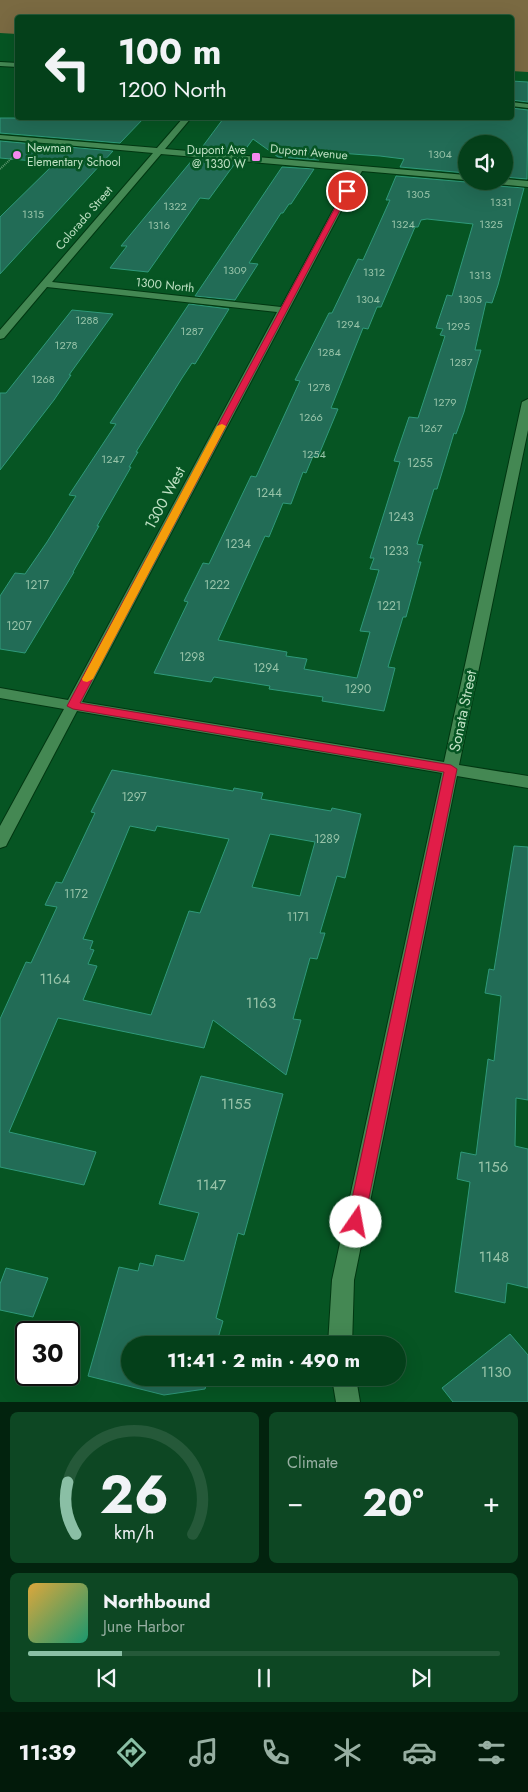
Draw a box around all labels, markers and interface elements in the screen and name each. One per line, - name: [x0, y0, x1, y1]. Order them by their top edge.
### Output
- text: 100 m: [118, 27, 221, 77]
- icon: left: [35, 35, 100, 100]
- text: 1200 North: [118, 73, 227, 105]
- map controls: [458, 135, 513, 190]
- button: sound: [458, 135, 513, 190]
- place label: Newman Elementary School: [27, 139, 121, 171]
- street label: Dupont Avenue: [269, 140, 349, 164]
- place label: Dupont Ave @ 1330 W: [187, 141, 246, 173]
- house number: 1304: [428, 146, 453, 162]
- marker: Newman Elementary School: [11, 149, 23, 161]
- marker: Dupont Ave @ 1330 W: [250, 151, 262, 163]
- pin: [326, 170, 368, 212]
- icon: arrive: [333, 177, 361, 205]
- street label: Colorado Street: [51, 182, 117, 254]
- house number: 1305: [406, 186, 430, 202]
- house number: 1331: [490, 194, 512, 210]
- house number: 1322: [163, 198, 187, 214]
- house number: 1315: [22, 206, 44, 222]
- house number: 1324: [391, 216, 415, 232]
- house number: 1325: [479, 216, 503, 232]
- house number: 1316: [148, 217, 170, 233]
- house number: 1309: [223, 262, 247, 278]
- house number: 1312: [363, 264, 385, 280]
- house number: 1313: [469, 267, 491, 283]
- street label: 1300 North: [135, 273, 195, 297]
- house number: 1304: [356, 291, 381, 307]
- house number: 1305: [458, 291, 482, 307]
- house number: 1288: [75, 312, 99, 328]
- house number: 1294: [336, 316, 361, 332]
- house number: 1295: [446, 318, 470, 334]
- house number: 1287: [181, 323, 204, 339]
- house number: 1278: [55, 337, 78, 353]
- house number: 1284: [317, 344, 341, 360]
- house number: 1287: [450, 354, 473, 370]
- house number: 1268: [31, 371, 55, 387]
- house number: 1278: [308, 379, 331, 395]
- house number: 1279: [433, 394, 457, 410]
- house number: 1266: [299, 409, 323, 425]
- house number: 1267: [419, 420, 443, 436]
- house number: 1254: [302, 446, 326, 462]
- house number: 1247: [101, 451, 125, 467]
- house number: 1255: [407, 454, 433, 472]
- street label: 1300 West: [139, 462, 191, 533]
- house number: 1244: [256, 484, 282, 502]
- house number: 1243: [388, 508, 414, 526]
- house number: 1234: [225, 535, 251, 553]
- house number: 1233: [383, 542, 409, 560]
- house number: 1217: [25, 576, 50, 594]
- house number: 1222: [204, 576, 230, 594]
- house number: 1221: [377, 597, 401, 615]
- house number: 1207: [6, 617, 33, 635]
- house number: 1298: [179, 648, 205, 666]
- house number: 1294: [253, 659, 279, 677]
- street label: Sonata Street: [444, 668, 482, 754]
- house number: 1290: [345, 680, 371, 698]
- house number: 1297: [121, 788, 147, 806]
- house number: 1289: [314, 830, 340, 848]
- house number: 1172: [64, 885, 88, 903]
- house number: 1171: [287, 908, 309, 926]
- house number: 1164: [40, 968, 71, 990]
- house number: 1163: [246, 992, 276, 1014]
- house number: 1155: [221, 1093, 251, 1115]
- house number: 1156: [478, 1156, 508, 1178]
- house number: 1147: [196, 1174, 226, 1196]
- position arrow: [329, 1195, 381, 1247]
- house number: 1148: [479, 1246, 509, 1268]
- speed limit sign: 30: [15, 1321, 80, 1386]
- text: 11:41 · 2 min · 490 m: [167, 1347, 360, 1374]
- house number: 1130: [481, 1361, 511, 1383]
- text: Climate: [287, 1451, 338, 1474]
- text: 26: [100, 1457, 169, 1533]
- text: 20°: [362, 1475, 424, 1530]
- text: −: [287, 1482, 304, 1523]
- text: +: [483, 1482, 500, 1523]
- text: km/h: [114, 1520, 155, 1546]
- text: Northbound: [103, 1588, 210, 1615]
- text: June Harbor: [103, 1615, 185, 1638]
- icon: previous: [93, 1664, 121, 1692]
- icon: pause: [250, 1664, 278, 1692]
- icon: next: [407, 1664, 435, 1692]
- icon: directions: [114, 1735, 149, 1770]
- icon: music: [186, 1735, 221, 1770]
- icon: phone: [258, 1735, 293, 1770]
- icon: climate: [330, 1735, 365, 1770]
- icon: car: [402, 1735, 437, 1770]
- icon: filters: [474, 1735, 509, 1770]
- text: 11:39: [19, 1736, 76, 1768]

